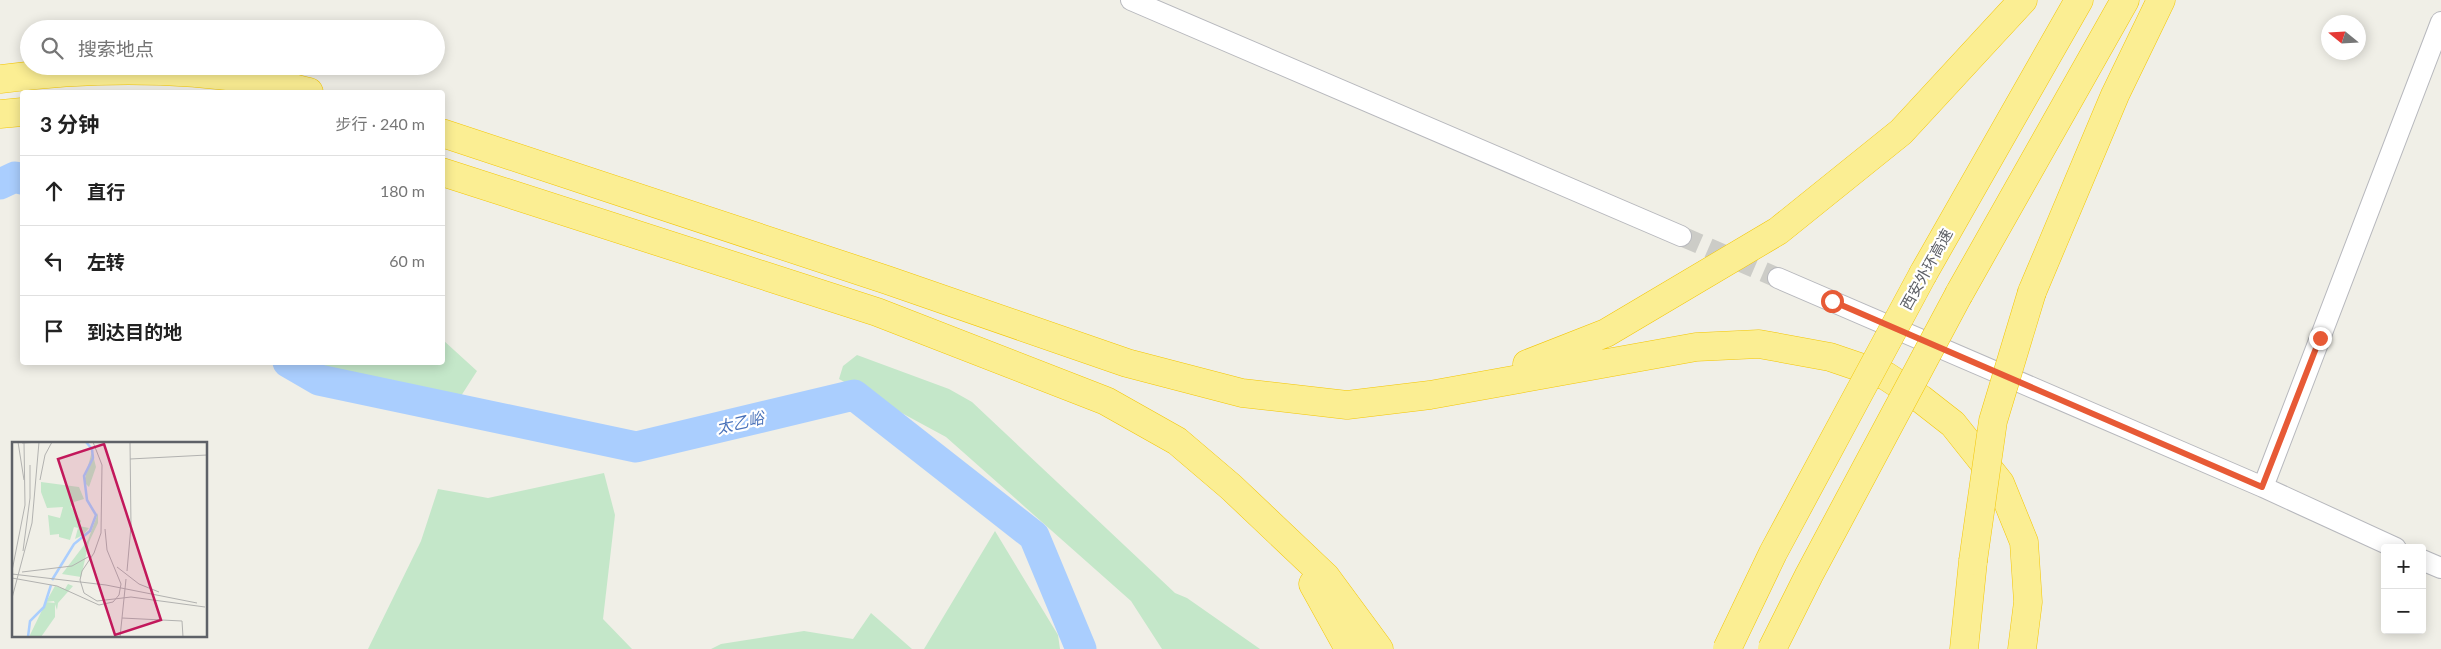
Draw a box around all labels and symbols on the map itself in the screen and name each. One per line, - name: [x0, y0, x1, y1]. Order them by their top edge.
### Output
- north arrow: [2321, 15, 2366, 60]
- street label: 西安外环高速: [1896, 225, 1956, 313]
- route start: [1821, 290, 1844, 313]
- route end: [2309, 327, 2332, 350]
- water label: 太乙峪: [714, 407, 767, 437]
- inset map: [12, 442, 208, 636]

